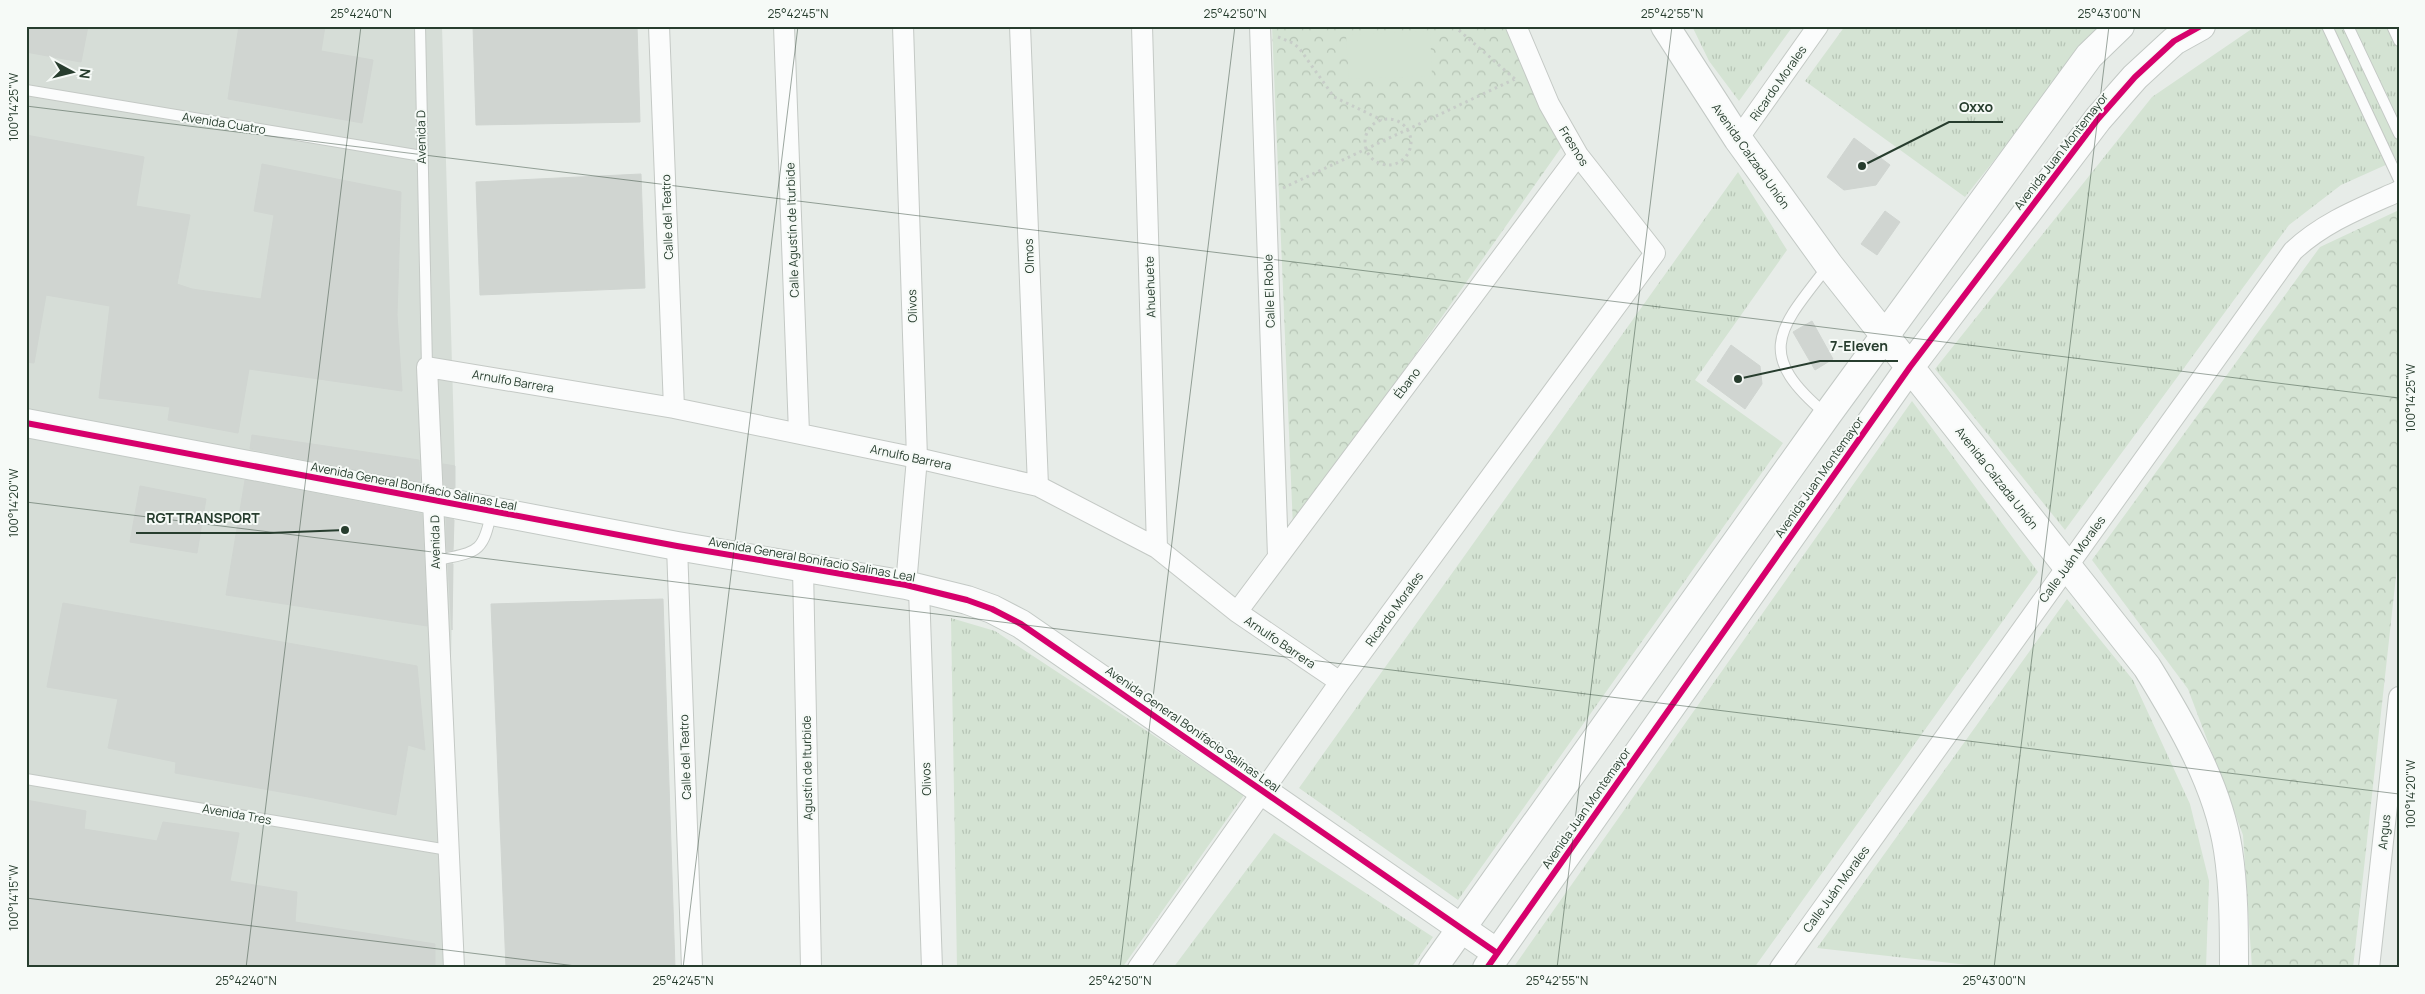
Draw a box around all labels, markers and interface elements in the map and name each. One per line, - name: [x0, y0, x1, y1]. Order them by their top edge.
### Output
- text: 25°42'40"N: [330, 5, 392, 22]
- text: 25°42'45"N: [767, 5, 829, 22]
- text: 25°42'50"N: [1204, 5, 1266, 22]
- text: 25°42'55"N: [1641, 5, 1703, 22]
- text: 25°43'00"N: [2077, 5, 2141, 22]
- street label: Ricardo Morales: [1746, 42, 1810, 124]
- north arrow: [48, 48, 98, 98]
- text: N: [75, 67, 95, 80]
- text: 100°14'25"W: [5, 72, 22, 141]
- street label: Avenida Juan Montemayor: [2010, 88, 2113, 213]
- callout: Oxxo: [1949, 93, 2003, 122]
- text: Oxxo: [1959, 97, 1993, 116]
- street label: Avenida Calzada Unión: [1708, 100, 1794, 212]
- street label: Avenida Cuatro: [181, 108, 267, 138]
- street label: Avenida D: [412, 110, 430, 164]
- street label: Fresnos: [1555, 123, 1593, 169]
- street label: Calle Agustín de Iturbide: [781, 162, 803, 298]
- street label: Calle del Teatro: [657, 174, 677, 260]
- street label: Olmos: [1020, 238, 1038, 274]
- street label: Calle El Roble: [1259, 254, 1279, 328]
- street label: Ahuehuete: [1140, 256, 1160, 318]
- street label: Olivos: [903, 289, 921, 323]
- callout: 7-Eleven: [1820, 332, 1898, 361]
- text: 7-Eleven: [1830, 336, 1888, 355]
- text: 100°14'25"W: [2402, 363, 2419, 432]
- street label: Ébano: [1390, 364, 1424, 402]
- street label: Arnulfo Barrera: [471, 365, 555, 397]
- street label: Avenida Juan Montemayor: [1771, 412, 1868, 541]
- street label: Avenida Calzada Unión: [1952, 423, 2042, 533]
- street label: Arnulfo Barrera: [869, 440, 953, 474]
- street label: Avenida General Bonifacio Salinas Leal: [309, 458, 519, 514]
- text: 100°14'20"W: [5, 468, 22, 537]
- callout: RGT TRANSPORT: [136, 504, 270, 533]
- text: RGT TRANSPORT: [146, 508, 260, 527]
- street label: Calle Juán Morales: [2035, 512, 2109, 606]
- street label: Avenida D: [426, 515, 444, 569]
- street label: Avenida General Bonifacio Salinas Leal: [707, 532, 917, 586]
- street label: Ricardo Morales: [1361, 568, 1427, 650]
- street label: Arnulfo Barrera: [1241, 612, 1319, 672]
- street label: Avenida General Bonifacio Salinas Leal: [1102, 662, 1284, 796]
- street label: Calle del Teatro: [675, 714, 695, 800]
- street label: Agustín de Iturbide: [798, 715, 816, 821]
- street label: Avenida Juan Montemayor: [1538, 743, 1635, 872]
- text: 100°14'20"W: [2402, 759, 2419, 828]
- street label: Olivos: [917, 762, 935, 796]
- street label: Avenida Tres: [201, 800, 273, 828]
- street label: Angus: [2374, 814, 2394, 850]
- street label: Calle Juán Morales: [1799, 842, 1873, 936]
- text: 100°14'15"W: [5, 864, 22, 931]
- text: 25°42'40"N: [215, 972, 277, 989]
- text: 25°42'45"N: [652, 972, 714, 989]
- text: 25°42'50"N: [1089, 972, 1151, 989]
- text: 25°42'55"N: [1526, 972, 1588, 989]
- text: 25°43'00"N: [1962, 972, 2026, 989]

